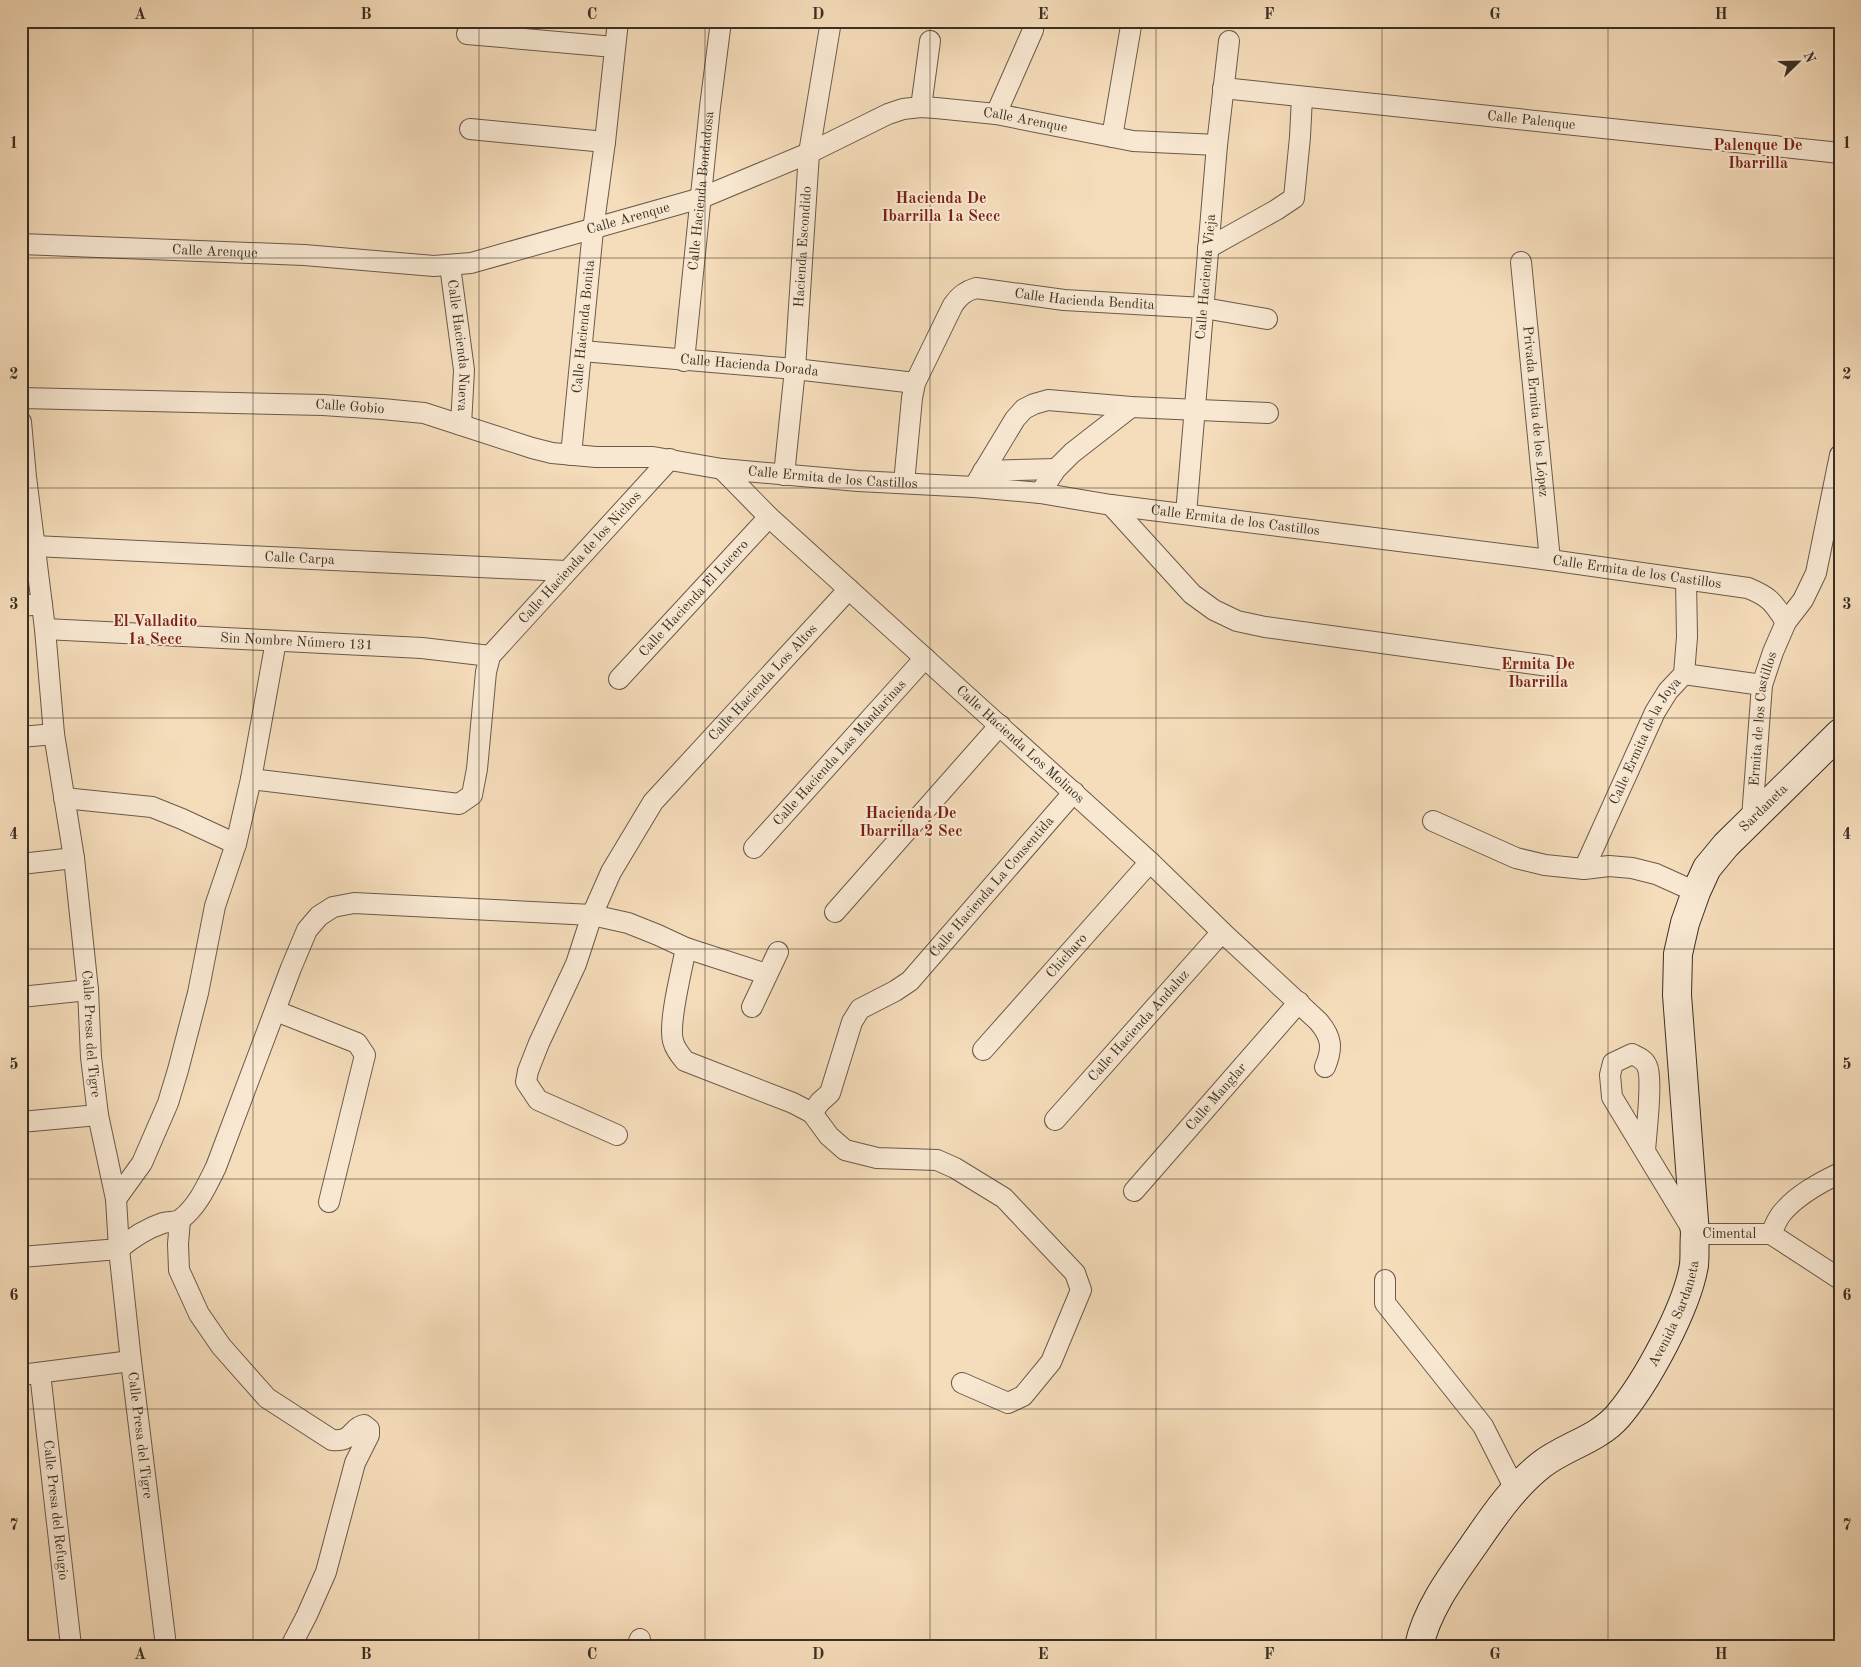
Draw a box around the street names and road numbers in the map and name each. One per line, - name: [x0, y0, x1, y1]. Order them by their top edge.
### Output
- street label: Calle Arenque: [982, 106, 1069, 135]
- street label: Calle Palenque: [1486, 109, 1576, 132]
- street label: Calle Hacienda Bondadosa: [686, 111, 717, 271]
- street label: Hacienda Escondido: [792, 186, 814, 308]
- street label: Calle Arenque: [585, 200, 671, 237]
- street label: Calle Hacienda Vieja: [1194, 213, 1218, 340]
- street label: Calle Arenque: [172, 243, 258, 260]
- street label: Calle Hacienda Bonita: [570, 259, 597, 394]
- street label: Calle Hacienda Nueva: [445, 278, 471, 412]
- street label: Calle Hacienda Bendita: [1014, 286, 1155, 312]
- street label: Privada Ermita de los López: [1520, 325, 1551, 497]
- street label: Calle Hacienda Dorada: [680, 352, 820, 379]
- street label: Calle Gobio: [315, 398, 385, 416]
- street label: Calle Ermita de los Castillos: [747, 464, 918, 491]
- street label: Calle Hacienda de los Nichos: [516, 489, 644, 627]
- street label: Calle Ermita de los Castillos: [1150, 503, 1321, 538]
- street label: Calle Hacienda El Lucero: [636, 537, 751, 659]
- street label: Calle Carpa: [264, 550, 335, 567]
- street label: Calle Ermita de los Castillos: [1552, 553, 1722, 591]
- street label: Calle Hacienda Los Altos: [706, 622, 820, 744]
- street label: Sin Nombre Número 131: [220, 631, 373, 653]
- street label: Ermita de los Castillos: [1747, 650, 1780, 787]
- street label: Calle Ermita de la Joya: [1607, 675, 1684, 807]
- street label: Calle Hacienda Las Mandarinas: [770, 677, 909, 829]
- street label: Calle Hacienda Los Molinos: [953, 683, 1087, 806]
- street label: Sardaneta: [1737, 781, 1790, 835]
- street label: Calle Hacienda La Consentida: [927, 814, 1057, 960]
- street label: Chicharo: [1043, 931, 1090, 981]
- street label: Calle Hacienda Andaluz: [1086, 967, 1192, 1084]
- street label: Calle Presa del Tigre: [79, 969, 103, 1098]
- street label: Calle Manglar: [1183, 1060, 1249, 1133]
- street label: Cimental: [1702, 1227, 1756, 1241]
- street label: Avenida Sardaneta: [1646, 1260, 1701, 1369]
- street label: Calle Presa del Tigre: [125, 1371, 155, 1500]
- street label: Calle Presa del Refugio: [41, 1439, 71, 1581]

